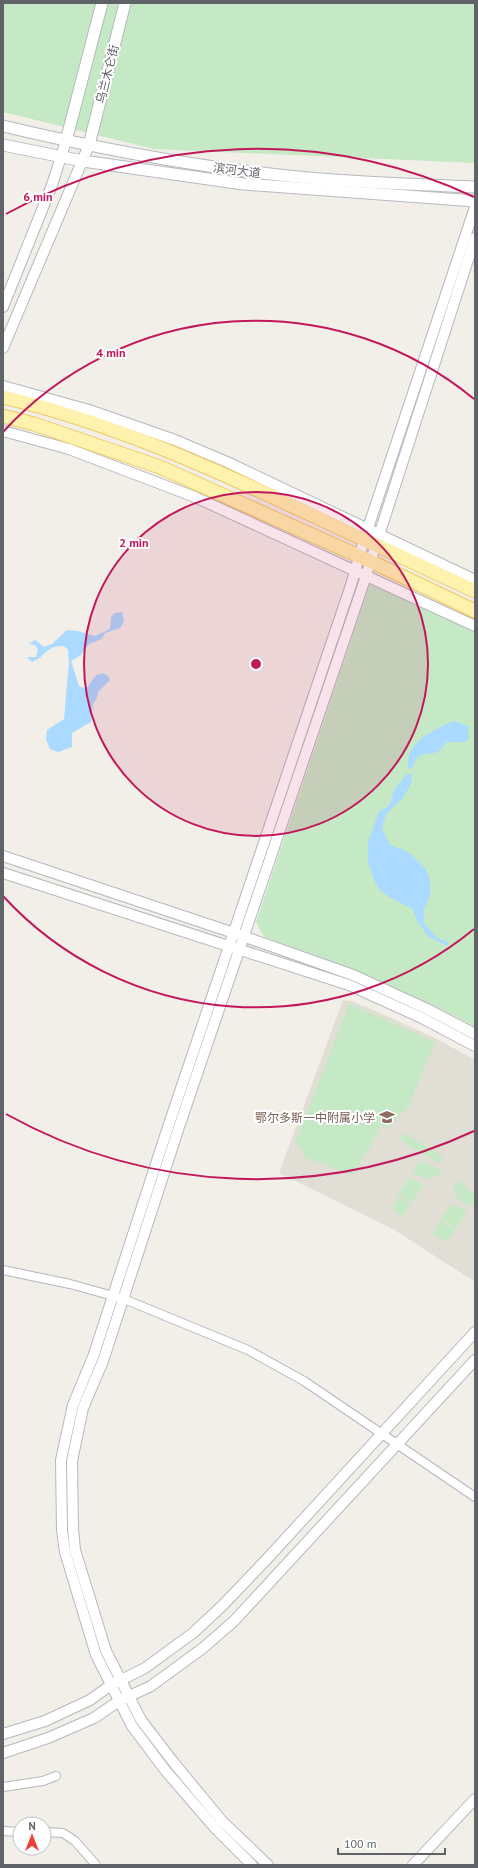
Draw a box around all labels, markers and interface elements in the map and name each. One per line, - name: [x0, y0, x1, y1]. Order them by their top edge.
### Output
- street label: 乌兰木仑街: [92, 43, 122, 105]
- street label: 滨河大道: [212, 160, 262, 180]
- text: 6 min: [23, 189, 53, 204]
- text: 4 min: [96, 345, 126, 360]
- text: 2 min: [119, 535, 149, 550]
- centre of rings: [249, 657, 263, 671]
- school or university icon: 鄂尔多斯一中附属小学: [378, 1108, 396, 1126]
- place label: 鄂尔多斯一中附属小学: [255, 1110, 375, 1125]
- north arrow: [12, 1816, 52, 1856]
- text: N: [28, 1819, 36, 1833]
- scale bar: [338, 1830, 445, 1856]
- text: 100 m: [344, 1836, 377, 1851]

